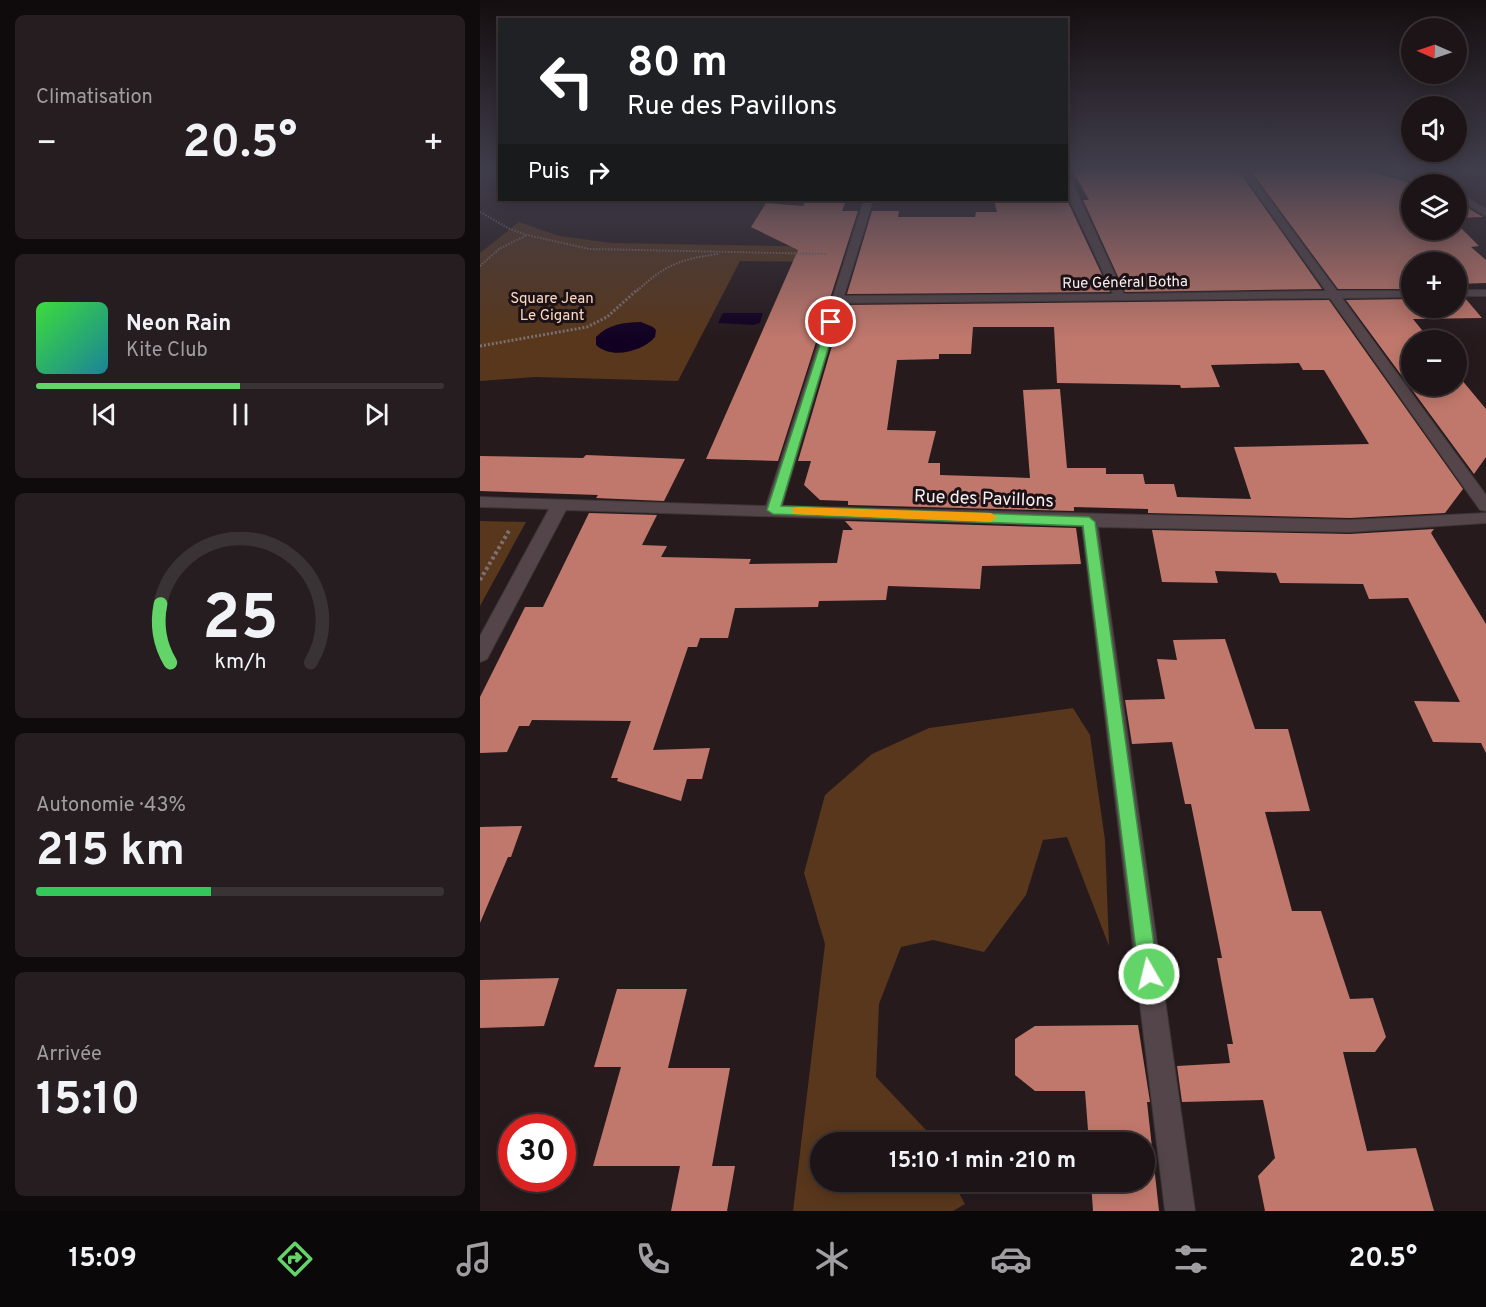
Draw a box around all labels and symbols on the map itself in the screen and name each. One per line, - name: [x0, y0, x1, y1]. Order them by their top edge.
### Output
- north arrow: [1401, 18, 1467, 84]
- street label: Rue Général Botha: [1062, 273, 1188, 294]
- park label: Square Jean Le Gigant: [510, 290, 594, 326]
- pin: [805, 296, 856, 347]
- street label: Rue des Pavillons: [914, 486, 1054, 513]
- position arrow: [1117, 942, 1181, 1006]
- speed limit sign: 30: [498, 1114, 576, 1192]

